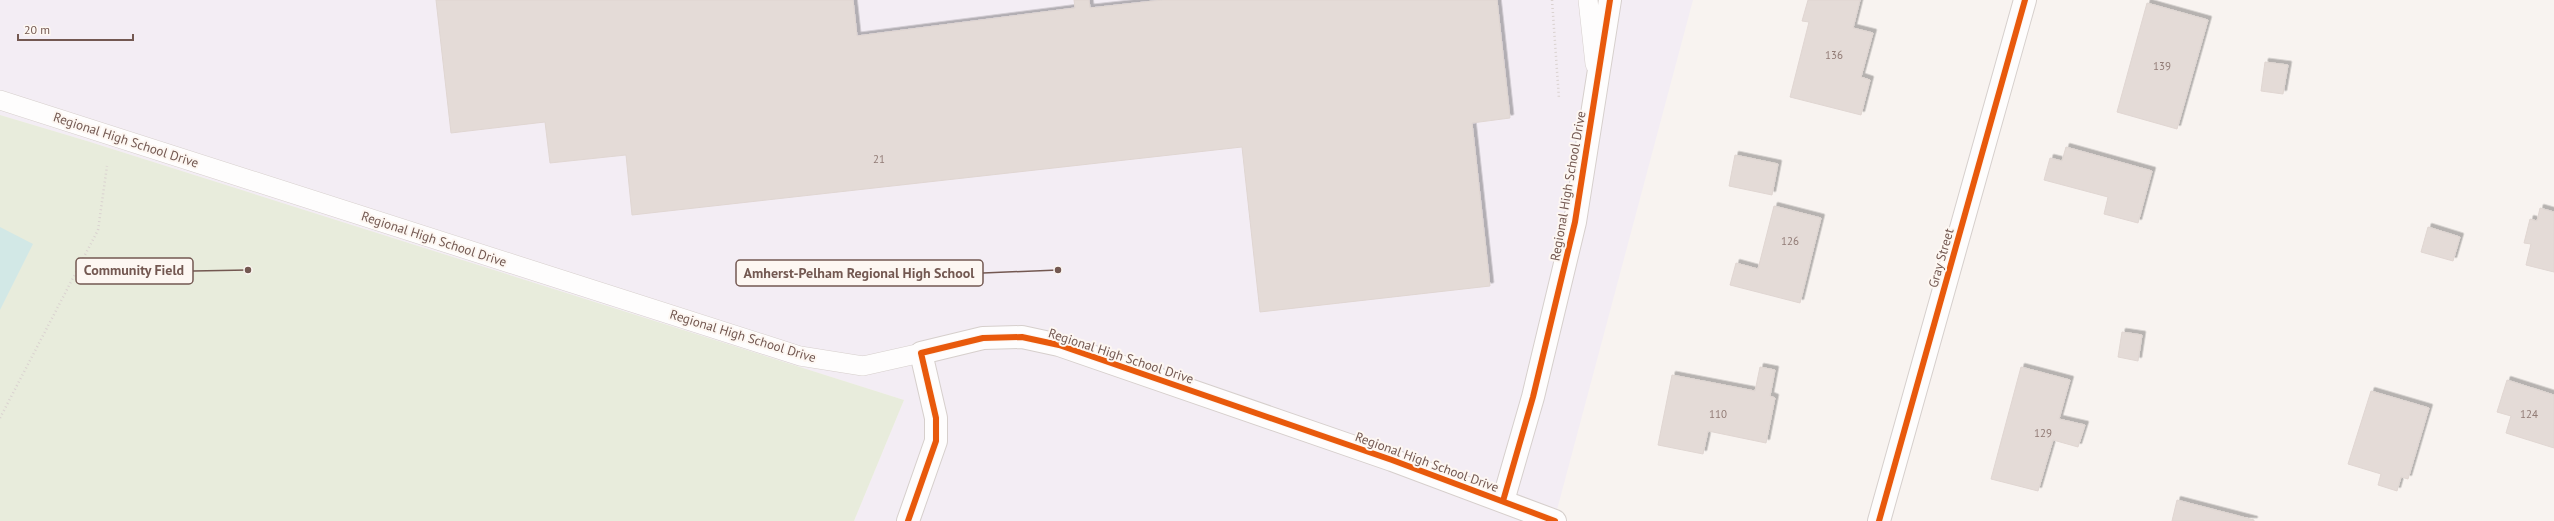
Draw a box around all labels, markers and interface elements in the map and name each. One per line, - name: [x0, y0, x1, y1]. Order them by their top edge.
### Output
- scale bar: [18, 16, 133, 42]
- text: 20 m: [24, 22, 50, 37]
- house number: 136: [1825, 48, 1843, 62]
- house number: 139: [2153, 59, 2171, 73]
- street label: Regional High School Drive: [51, 108, 201, 172]
- street label: Regional High School Drive: [1546, 110, 1590, 262]
- house number: 21: [873, 152, 885, 166]
- street label: Regional High School Drive: [359, 207, 509, 271]
- street label: Gray Street: [1924, 226, 1958, 290]
- house number: 126: [1781, 234, 1799, 248]
- callout: Community Field: [76, 258, 193, 284]
- callout: Amherst-Pelham Regional High School: [736, 260, 983, 286]
- text: Community Field: [84, 261, 184, 279]
- text: Amherst-Pelham Regional High School: [744, 264, 975, 282]
- street label: Regional High School Drive: [668, 306, 818, 366]
- street label: Regional High School Drive: [1046, 324, 1196, 388]
- house number: 110: [1709, 407, 1727, 421]
- house number: 124: [2520, 407, 2538, 421]
- house number: 129: [2034, 426, 2052, 440]
- street label: Regional High School Drive: [1353, 428, 1501, 496]

